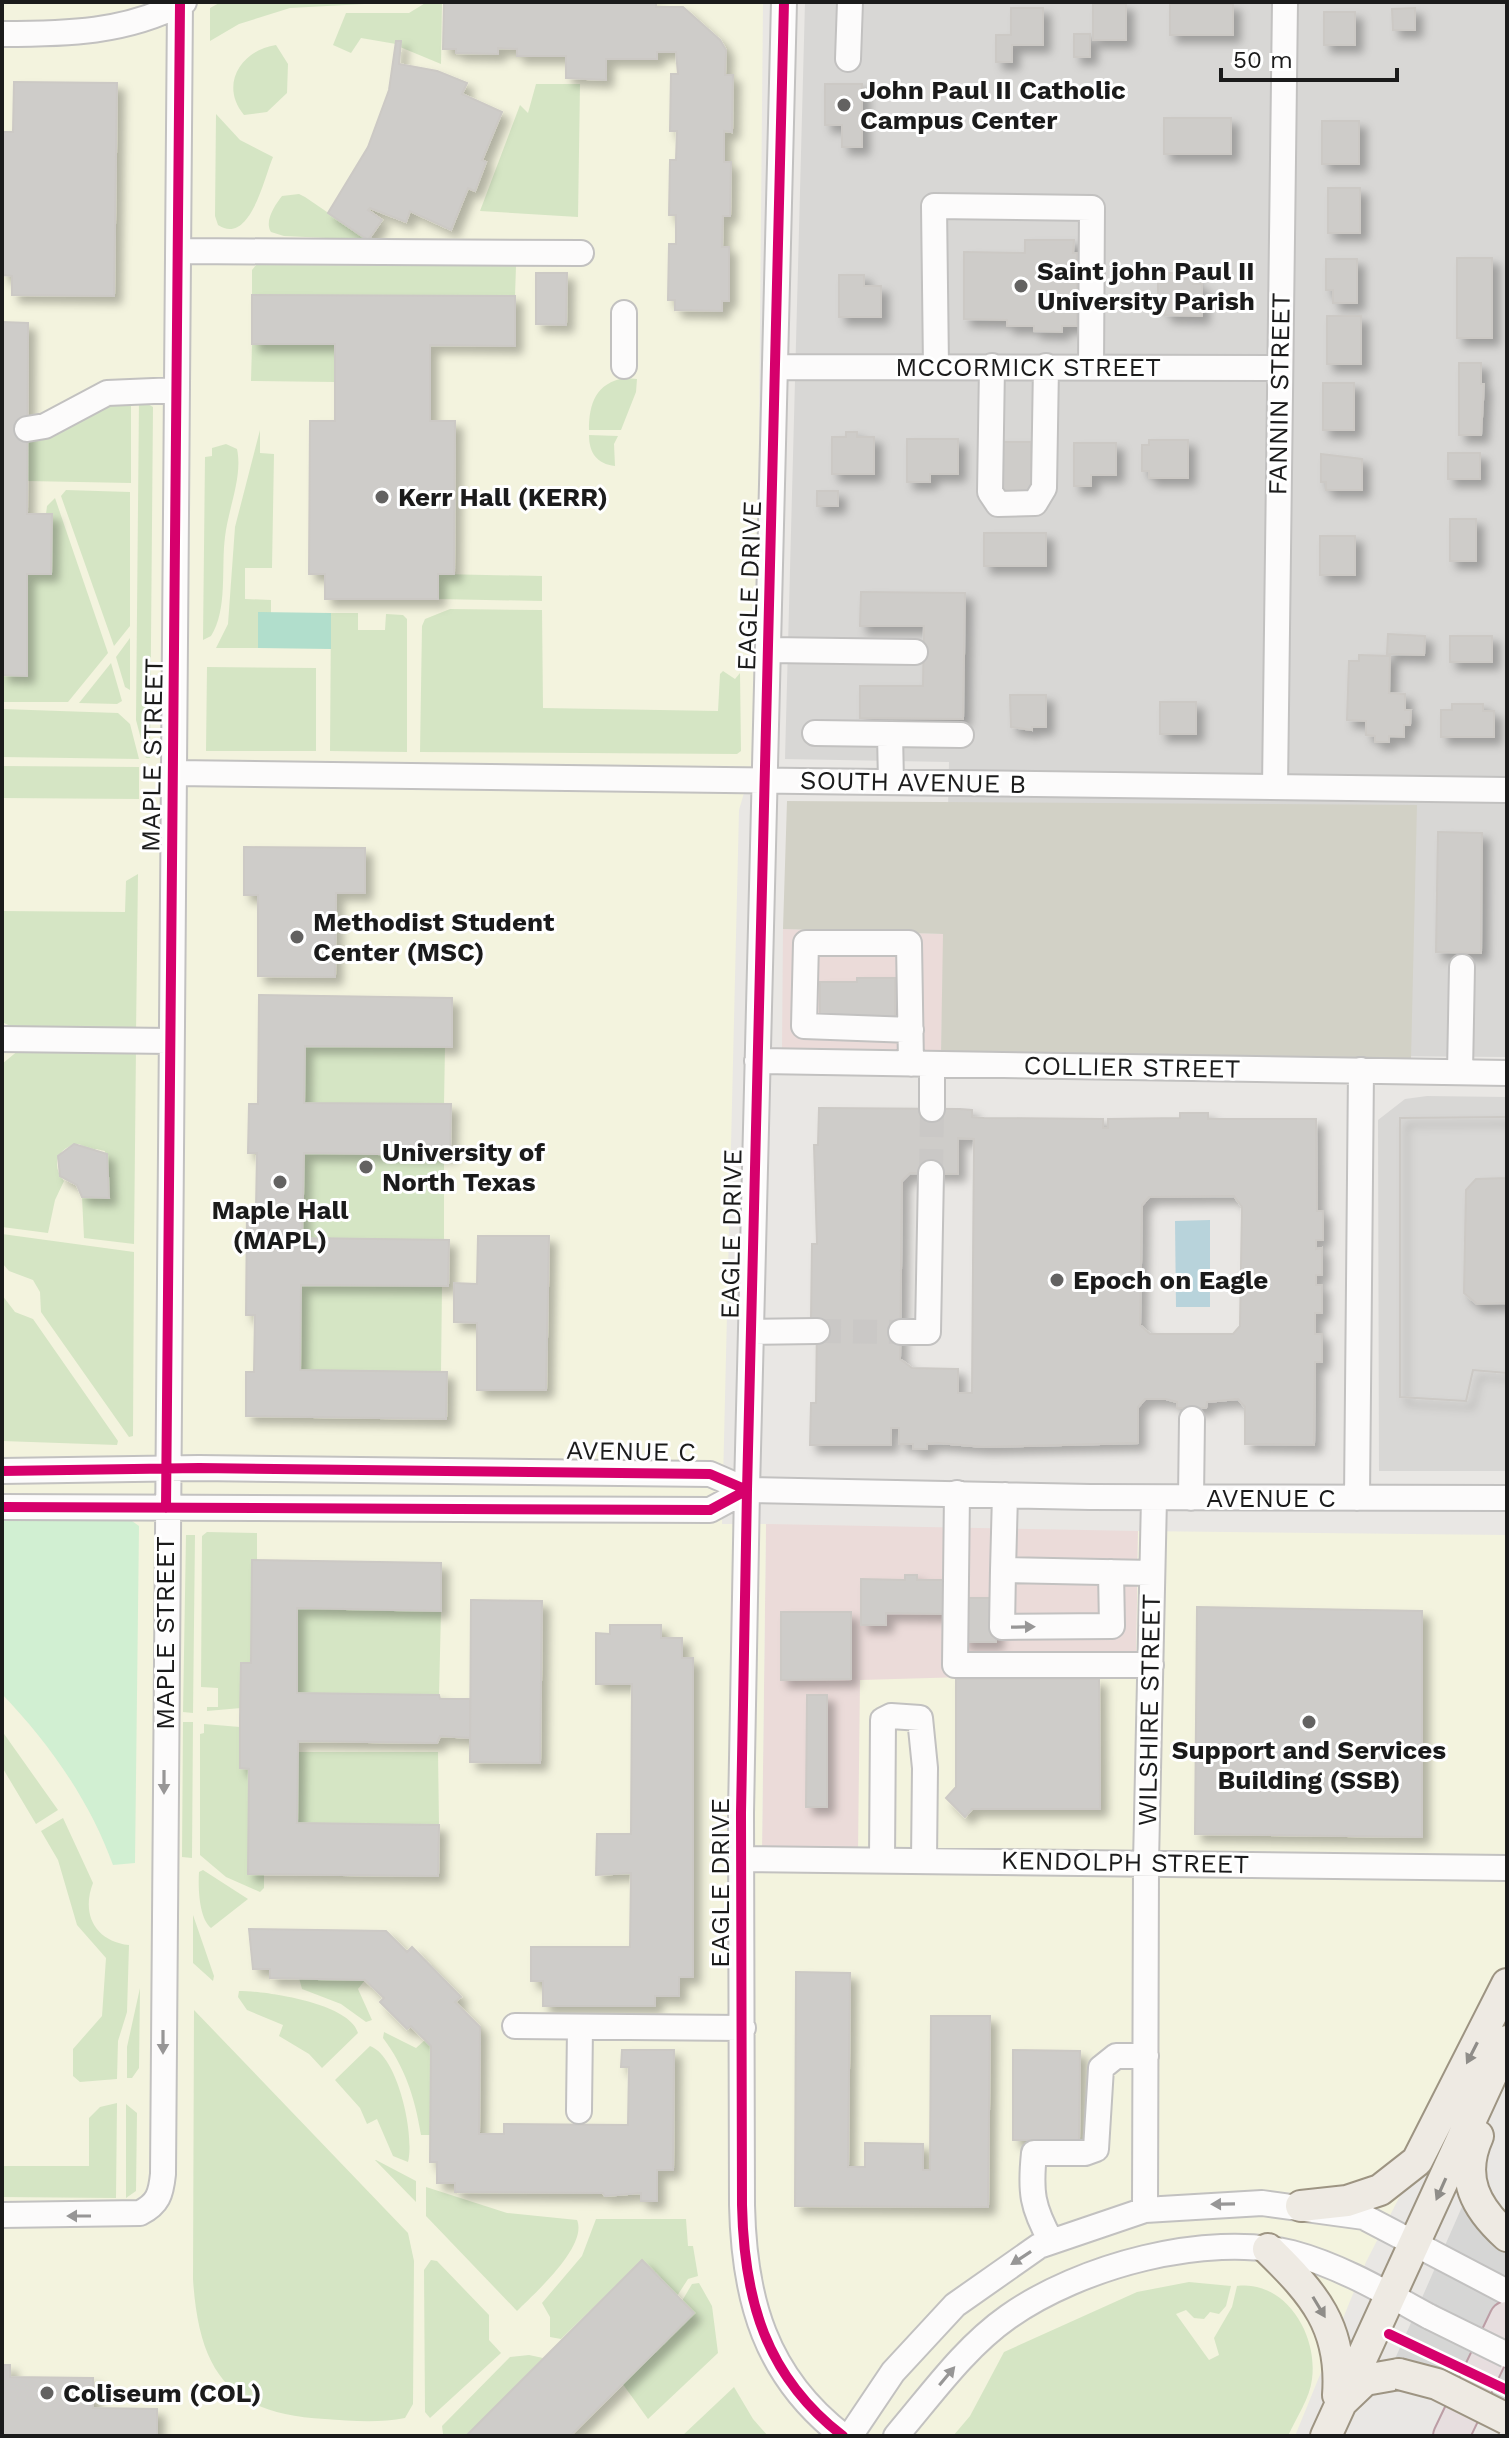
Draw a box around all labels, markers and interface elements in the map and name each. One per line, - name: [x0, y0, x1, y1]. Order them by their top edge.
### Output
- scale bar: [1221, 32, 1397, 82]
- text: 50 m: [1233, 46, 1293, 74]
- place label: John Paul II Catholic Campus Center: [860, 75, 1126, 135]
- marker: John Paul II Catholic Campus Center: [835, 96, 853, 114]
- place label: Saint john Paul II University Parish: [1037, 256, 1255, 316]
- marker: Saint john Paul II University Parish: [1012, 277, 1030, 295]
- street label: FANNIN STREET: [1262, 292, 1296, 496]
- street label: MCCORMICK STREET: [895, 352, 1161, 382]
- place label: Kerr Hall (KERR): [398, 482, 608, 512]
- marker: Kerr Hall (KERR): [373, 488, 391, 506]
- street label: EAGLE DRIVE: [731, 500, 767, 672]
- street label: MAPLE STREET: [135, 658, 169, 852]
- street label: SOUTH AVENUE B: [800, 765, 1026, 799]
- place label: Methodist Student Center (MSC): [313, 907, 555, 967]
- marker: Methodist Student Center (MSC): [288, 928, 306, 946]
- street label: COLLIER STREET: [1023, 1050, 1241, 1084]
- place label: University of North Texas: [382, 1137, 545, 1197]
- street label: EAGLE DRIVE: [715, 1149, 747, 1319]
- marker: University of North Texas: [357, 1158, 375, 1176]
- marker: Maple Hall (MAPL): [271, 1173, 289, 1191]
- place label: Maple Hall (MAPL): [211, 1195, 349, 1255]
- place label: Epoch on Eagle: [1073, 1265, 1268, 1295]
- marker: Epoch on Eagle: [1048, 1271, 1066, 1289]
- street label: AVENUE C: [566, 1435, 696, 1467]
- street label: AVENUE C: [1206, 1483, 1336, 1513]
- street label: MAPLE STREET: [150, 1536, 180, 1730]
- street label: WILSHIRE STREET: [1132, 1594, 1166, 1826]
- one-way arrow: [1011, 1621, 1036, 1633]
- marker: Support and Services Building (SSB): [1300, 1713, 1318, 1731]
- place label: Support and Services Building (SSB): [1172, 1735, 1446, 1795]
- one-way arrow: [158, 1770, 170, 1795]
- street label: EAGLE DRIVE: [705, 1798, 735, 1968]
- street label: KENDOLPH STREET: [1001, 1845, 1249, 1879]
- one-way arrow: [157, 2030, 169, 2055]
- one-way arrow: [1465, 2042, 1478, 2065]
- one-way arrow: [1434, 2177, 1448, 2200]
- one-way arrow: [1210, 2197, 1235, 2210]
- one-way arrow: [66, 2210, 91, 2223]
- one-way arrow: [1010, 2250, 1032, 2264]
- one-way arrow: [1312, 2296, 1326, 2318]
- one-way arrow: [938, 2367, 955, 2387]
- place label: Coliseum (COL): [63, 2378, 261, 2408]
- marker: Coliseum (COL): [38, 2384, 56, 2402]

